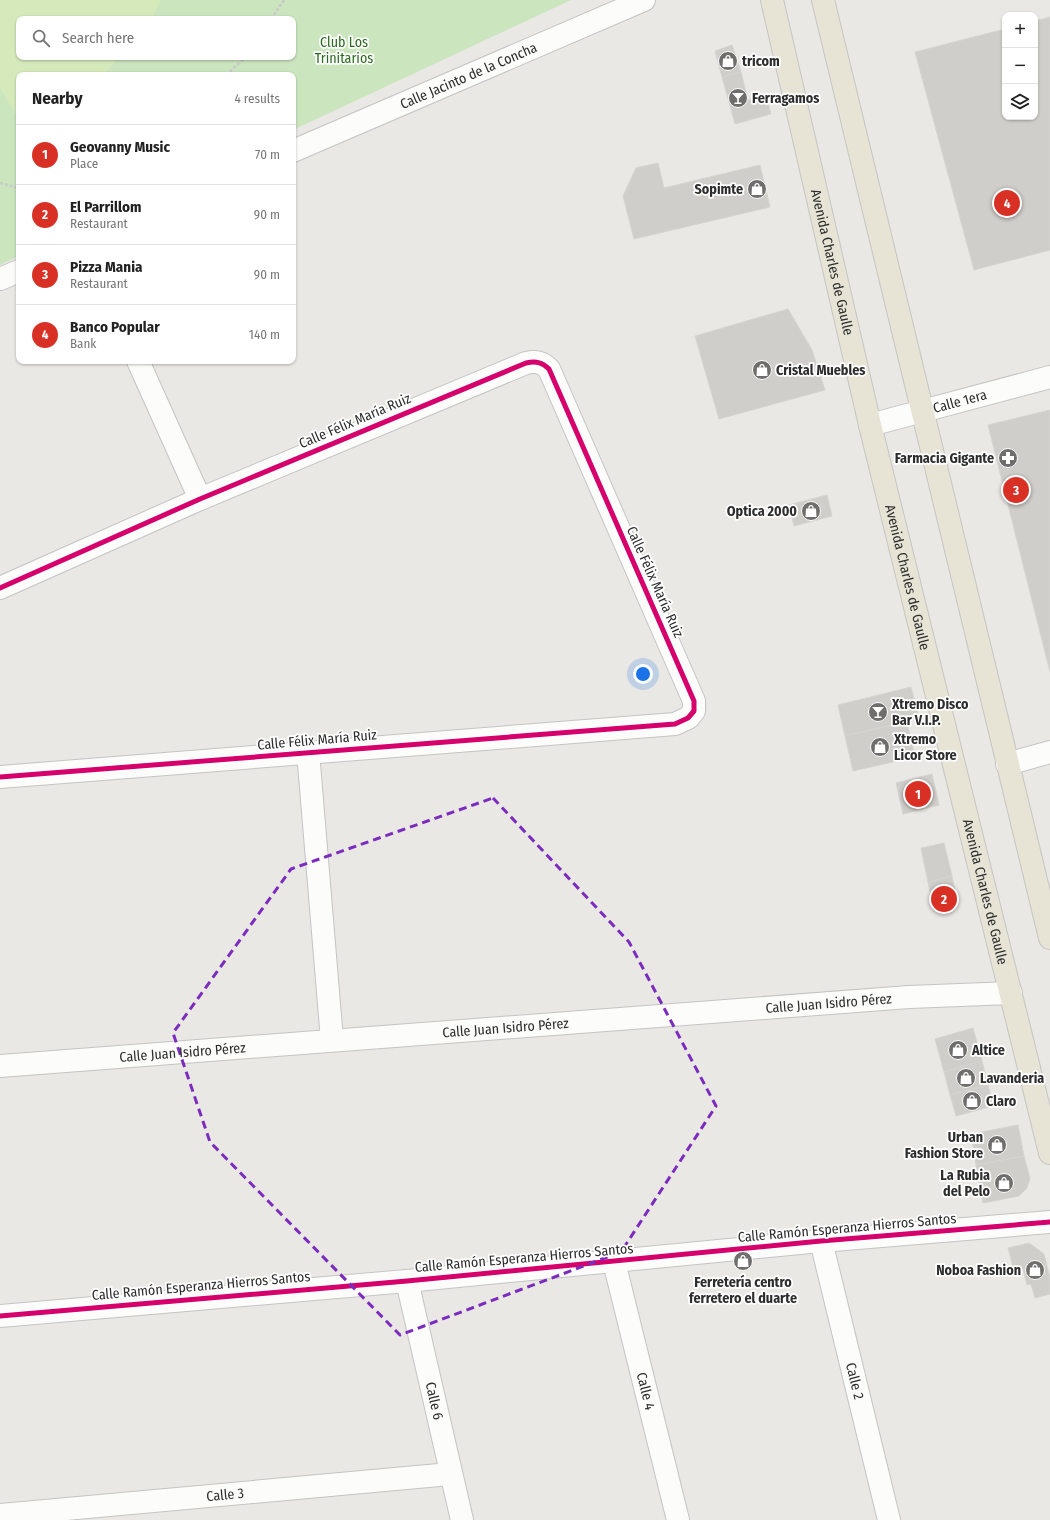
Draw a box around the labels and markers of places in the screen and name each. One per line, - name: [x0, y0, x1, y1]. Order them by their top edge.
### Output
- shop icon: tricom: [717, 50, 739, 72]
- place label: tricom: [742, 53, 780, 70]
- bar icon: Ferragamos: [727, 87, 749, 109]
- place label: Ferragamos: [752, 90, 819, 107]
- shop icon: Sopimte: [746, 178, 768, 200]
- place label: Sopimte: [695, 181, 743, 198]
- pin: 4: [994, 188, 1020, 218]
- shop icon: Cristal Muebles: [751, 359, 773, 381]
- place label: Cristal Muebles: [776, 362, 865, 379]
- pharmacy icon: Farmacia Gigante: [997, 447, 1019, 469]
- place label: Farmacia Gigante: [895, 450, 994, 467]
- pin: 3: [1003, 475, 1029, 505]
- shop icon: Optica 2000: [800, 500, 822, 522]
- place label: Optica 2000: [727, 503, 797, 520]
- place label: Xtremo Disco Bar V.I.P.: [891, 696, 969, 729]
- bar icon: Xtremo Disco Bar V.I.P.: [867, 701, 889, 723]
- place label: Xtremo Licor Store: [893, 731, 957, 764]
- shop icon: Xtremo Licor Store: [869, 736, 891, 758]
- pin: 1: [905, 779, 931, 809]
- pin: 2: [931, 884, 957, 914]
- shop icon: Altice: [947, 1039, 969, 1061]
- place label: Altice: [971, 1042, 1005, 1059]
- shop icon: Lavanderia: [955, 1067, 977, 1089]
- place label: Lavanderia: [980, 1070, 1044, 1087]
- shop icon: Claro: [961, 1090, 983, 1112]
- place label: Claro: [986, 1093, 1017, 1110]
- place label: Urban Fashion Store: [905, 1129, 983, 1162]
- shop icon: Urban Fashion Store: [986, 1134, 1008, 1156]
- place label: La Rubia del Pelo: [940, 1167, 991, 1200]
- shop icon: La Rubia del Pelo: [993, 1172, 1015, 1194]
- shop icon: Ferretería centro ferretero el duarte: [732, 1250, 754, 1272]
- shop icon: Noboa Fashion: [1024, 1259, 1046, 1281]
- place label: Noboa Fashion: [936, 1262, 1021, 1279]
- place label: Ferretería centro ferretero el duarte: [689, 1274, 797, 1307]

